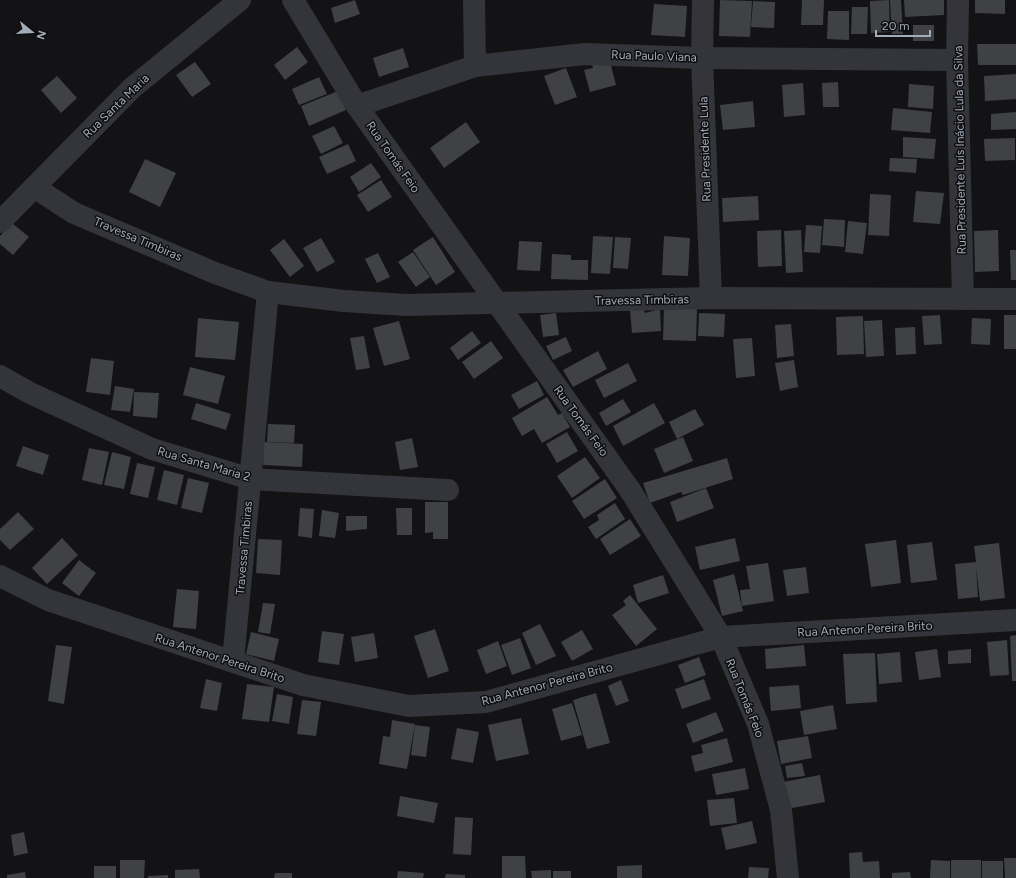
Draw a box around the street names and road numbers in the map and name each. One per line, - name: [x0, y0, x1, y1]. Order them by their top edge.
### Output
- street label: Rua Presidente Luís Inácio Lula da Silva: [951, 45, 969, 255]
- street label: Rua Paulo Viana: [611, 48, 697, 64]
- street label: Rua Santa Maria: [80, 71, 152, 141]
- street label: Rua Presidente Lula: [696, 96, 714, 202]
- street label: Rua Tomás Feio: [363, 119, 423, 195]
- street label: Travessa Timbiras: [92, 214, 184, 264]
- street label: Travessa Timbiras: [595, 292, 690, 308]
- street label: Rua Tomás Feio: [551, 383, 611, 459]
- street label: Rua Santa Maria 2: [156, 444, 252, 484]
- street label: Travessa Timbiras: [233, 500, 255, 596]
- street label: Rua Antenor Pereira Brito: [797, 618, 933, 640]
- street label: Rua Antenor Pereira Brito: [153, 630, 287, 686]
- street label: Rua Tomás Feio: [723, 657, 767, 739]
- street label: Rua Antenor Pereira Brito: [480, 660, 614, 708]

